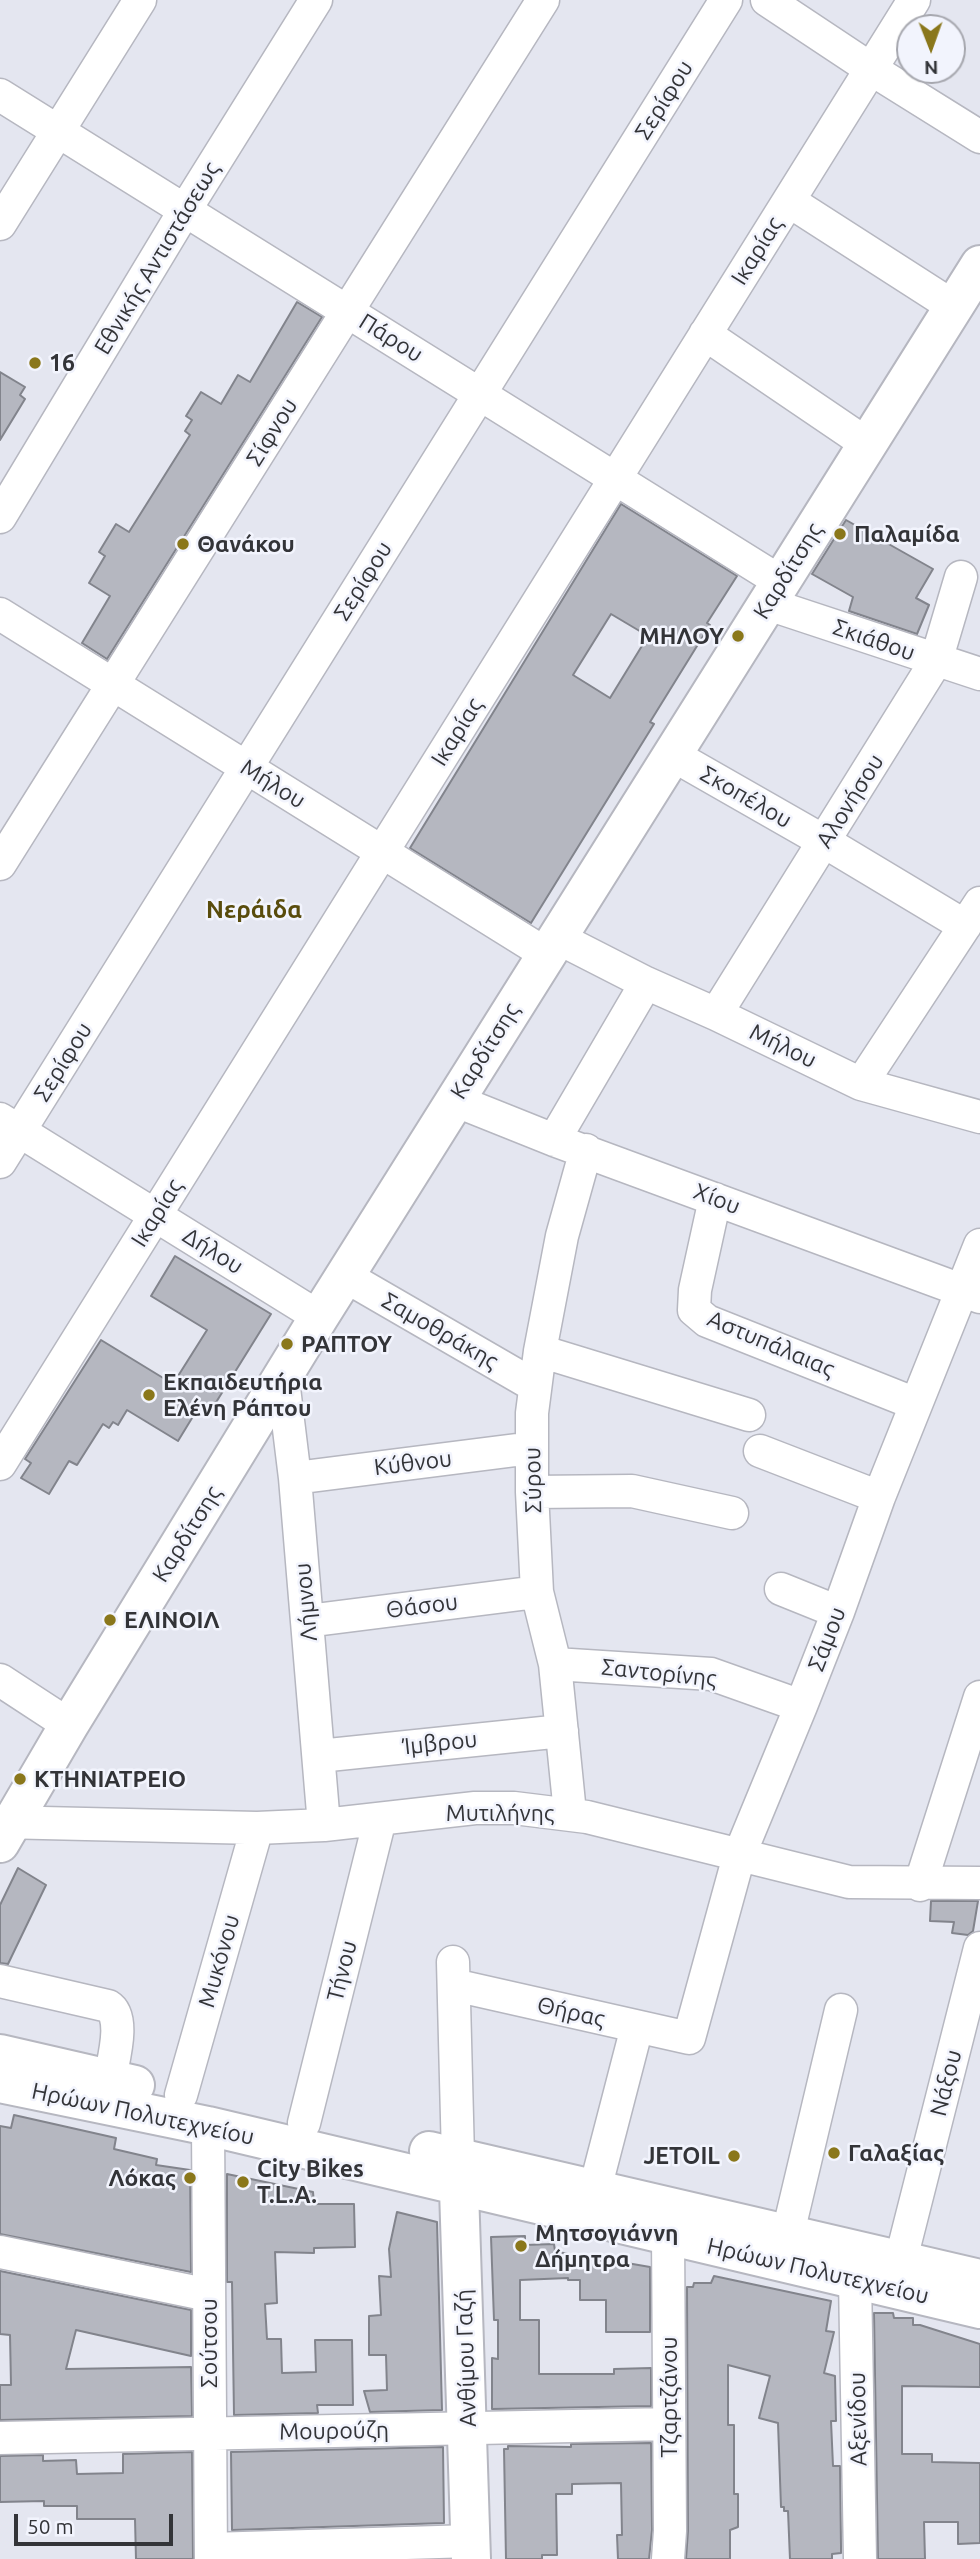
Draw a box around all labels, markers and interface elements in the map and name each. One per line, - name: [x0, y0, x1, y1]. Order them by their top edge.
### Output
- north arrow: [896, 14, 966, 84]
- street label: Σερίφου: [629, 55, 699, 145]
- text: N: [924, 57, 939, 79]
- street label: Εθνικής Αντιστάσεως: [89, 157, 225, 359]
- street label: Ικαρίας: [725, 212, 789, 290]
- street label: Πάρου: [354, 308, 428, 368]
- place label: 16: [49, 349, 75, 377]
- marker: 16: [27, 355, 43, 371]
- street label: Σίφνου: [240, 393, 304, 471]
- street label: Καρδίτσης: [748, 518, 828, 624]
- place label: Παλαμίδα: [854, 520, 960, 548]
- marker: Παλαμίδα: [832, 526, 848, 542]
- place label: Θανάκου: [197, 530, 295, 558]
- marker: Θανάκου: [175, 536, 191, 552]
- street label: Σερίφου: [328, 536, 398, 626]
- street label: Σκιάθου: [829, 613, 919, 667]
- place label: ΜΗΛΟΥ: [639, 622, 724, 650]
- marker: ΜΗΛΟΥ: [730, 628, 746, 644]
- street label: Ικαρίας: [425, 693, 489, 771]
- street label: Αλονήσου: [810, 749, 890, 853]
- street label: Μήλου: [236, 753, 310, 815]
- street label: Σκοπέλου: [695, 760, 797, 834]
- district label: Νεράιδα: [206, 896, 302, 924]
- street label: Καρδίτσης: [445, 998, 525, 1104]
- street label: Σερίφου: [28, 1017, 98, 1107]
- street label: Μήλου: [745, 1018, 821, 1074]
- street label: Ικαρίας: [125, 1174, 189, 1252]
- street label: Χίου: [690, 1178, 744, 1220]
- street label: Δήλου: [178, 1222, 248, 1280]
- street label: Σαμοθράκης: [377, 1287, 503, 1375]
- street label: Αστυπάλαιας: [703, 1305, 839, 1383]
- place label: ΡΑΠΤΟΥ: [301, 1330, 392, 1358]
- marker: ΡΑΠΤΟΥ: [279, 1336, 295, 1352]
- place label: Εκπαιδευτήρια Ελένη Ράπτου: [163, 1368, 322, 1422]
- marker: Εκπαιδευτήρια Ελένη Ράπτου: [141, 1387, 157, 1403]
- street label: Κύθνου: [372, 1445, 454, 1481]
- street label: Σύρου: [519, 1447, 547, 1513]
- street label: Καρδίτσης: [147, 1481, 227, 1587]
- street label: Λήμνου: [289, 1562, 323, 1642]
- street label: Θάσου: [384, 1588, 460, 1624]
- street label: Σάμου: [802, 1603, 852, 1675]
- place label: ΕΛΙΝΟΙΛ: [124, 1606, 220, 1634]
- marker: ΕΛΙΝΟΙΛ: [102, 1612, 118, 1628]
- street label: Σαντορίνης: [600, 1653, 718, 1693]
- street label: Ίμβρου: [401, 1725, 479, 1761]
- place label: ΚΤΗΝΙΑΤΡΕΙΟ: [34, 1765, 186, 1793]
- marker: ΚΤΗΝΙΑΤΡΕΙΟ: [12, 1771, 28, 1787]
- street label: Μυτιλήνης: [446, 1799, 554, 1827]
- street label: Μυκόνου: [193, 1911, 245, 2011]
- street label: Τήνου: [321, 1938, 363, 2004]
- street label: Θήρας: [534, 1991, 608, 2033]
- street label: Νάξου: [924, 2047, 968, 2119]
- street label: Ηρώων Πολυτεχνείου: [29, 2077, 257, 2151]
- place label: Γαλαξίας: [848, 2139, 944, 2167]
- place label: JETOIL: [643, 2142, 720, 2170]
- marker: Γαλαξίας: [826, 2145, 842, 2161]
- marker: JETOIL: [726, 2148, 742, 2164]
- place label: City Bikes T.L.A.: [257, 2155, 364, 2209]
- place label: Λόκας: [109, 2164, 176, 2192]
- marker: Λόκας: [182, 2170, 198, 2186]
- marker: City Bikes T.L.A.: [235, 2174, 251, 2190]
- place label: Μητσογιάννη Δήμητρα: [535, 2219, 679, 2273]
- street label: Ηρώων Πολυτεχνείου: [704, 2232, 932, 2310]
- marker: Μητσογιάννη Δήμητρα: [513, 2238, 529, 2254]
- street label: Ανθίμου Γαζή: [450, 2289, 482, 2427]
- street label: Σούτσου: [195, 2298, 223, 2388]
- street label: Τζαρτζάνου: [655, 2336, 683, 2458]
- street label: Αξενίδου: [843, 2372, 873, 2466]
- street label: Μουρούζη: [279, 2416, 389, 2446]
- scale bar: [18, 2500, 177, 2544]
- text: 50 m: [27, 2514, 74, 2538]

